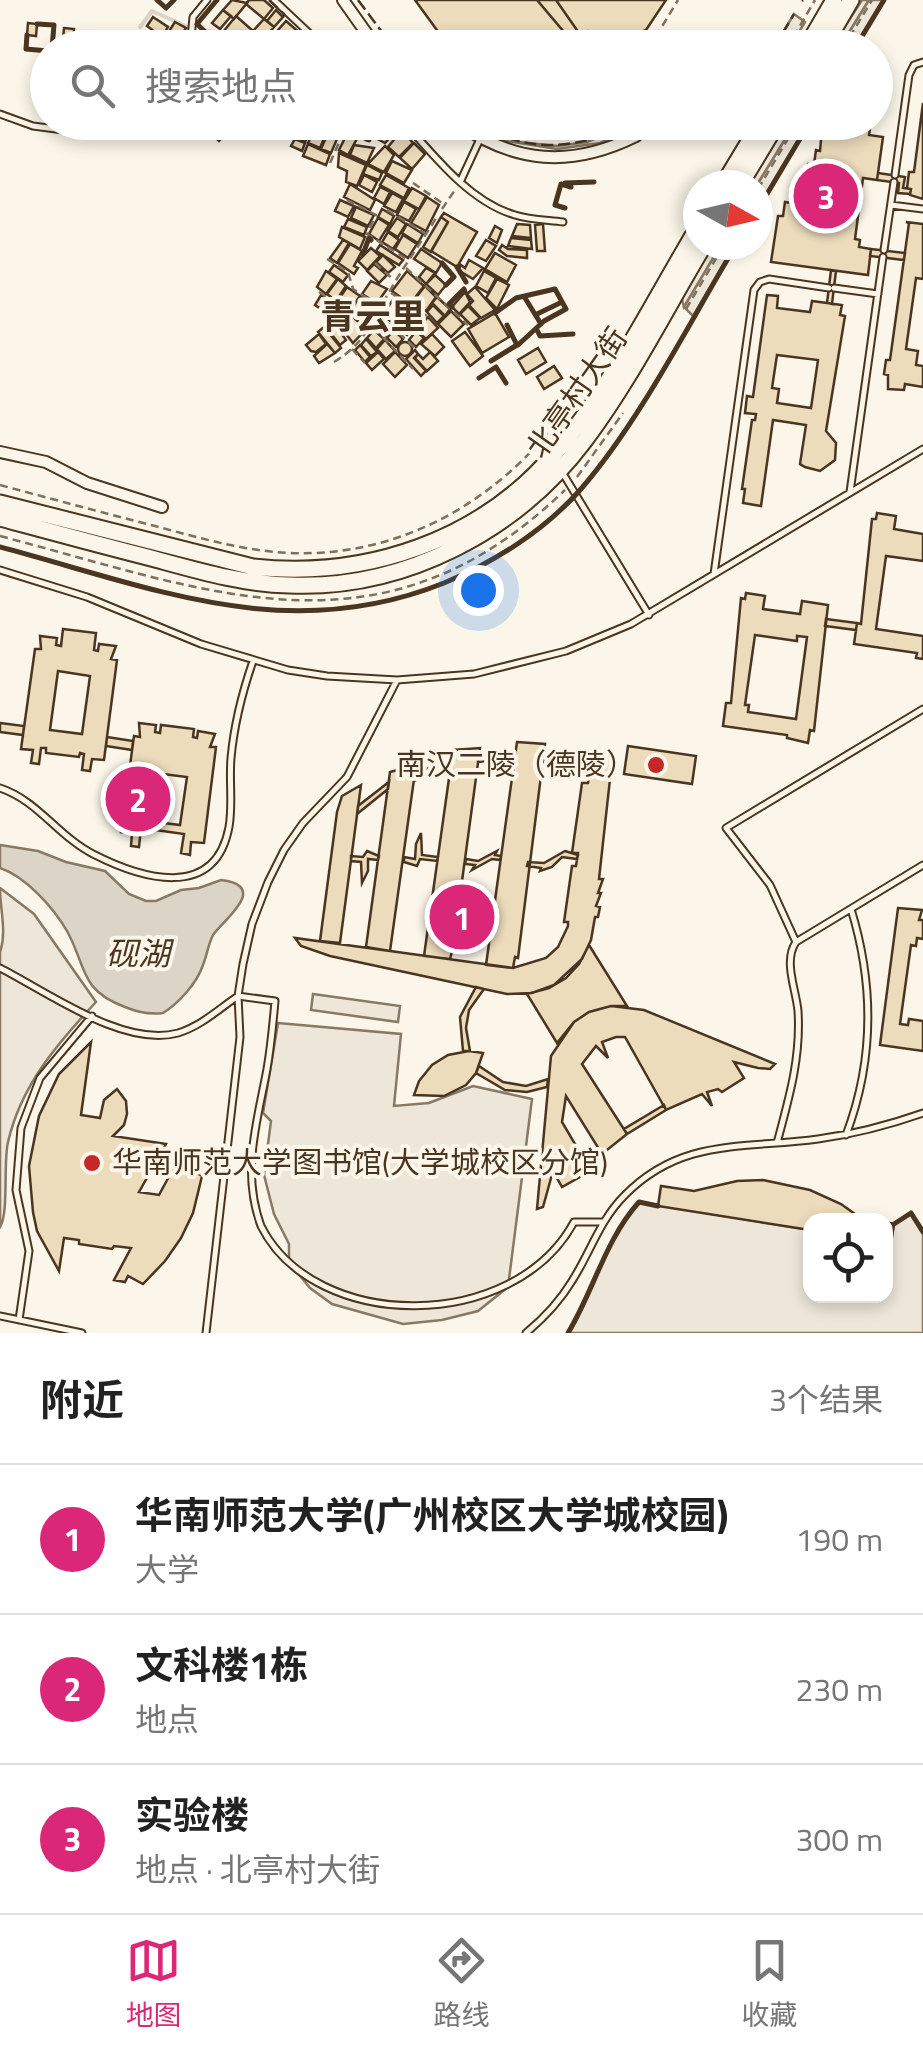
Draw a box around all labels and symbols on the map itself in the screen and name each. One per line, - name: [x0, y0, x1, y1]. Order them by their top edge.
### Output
- pin: 3: [794, 158, 858, 234]
- north arrow: [683, 170, 773, 260]
- district label: 青云里: [320, 289, 426, 343]
- street label: 北亭村大街: [514, 318, 638, 467]
- your location: [453, 565, 504, 616]
- place label: 南汉二陵（德陵）: [396, 741, 636, 787]
- marker: 南汉二陵（德陵）: [645, 754, 667, 776]
- pin: 2: [106, 762, 170, 836]
- pin: 1: [430, 880, 494, 954]
- water label: 砚湖: [106, 929, 175, 977]
- place label: 华南师范大学图书馆(大学城校区分馆): [112, 1139, 608, 1185]
- marker: 华南师范大学图书馆(大学城校区分馆): [81, 1152, 103, 1174]

